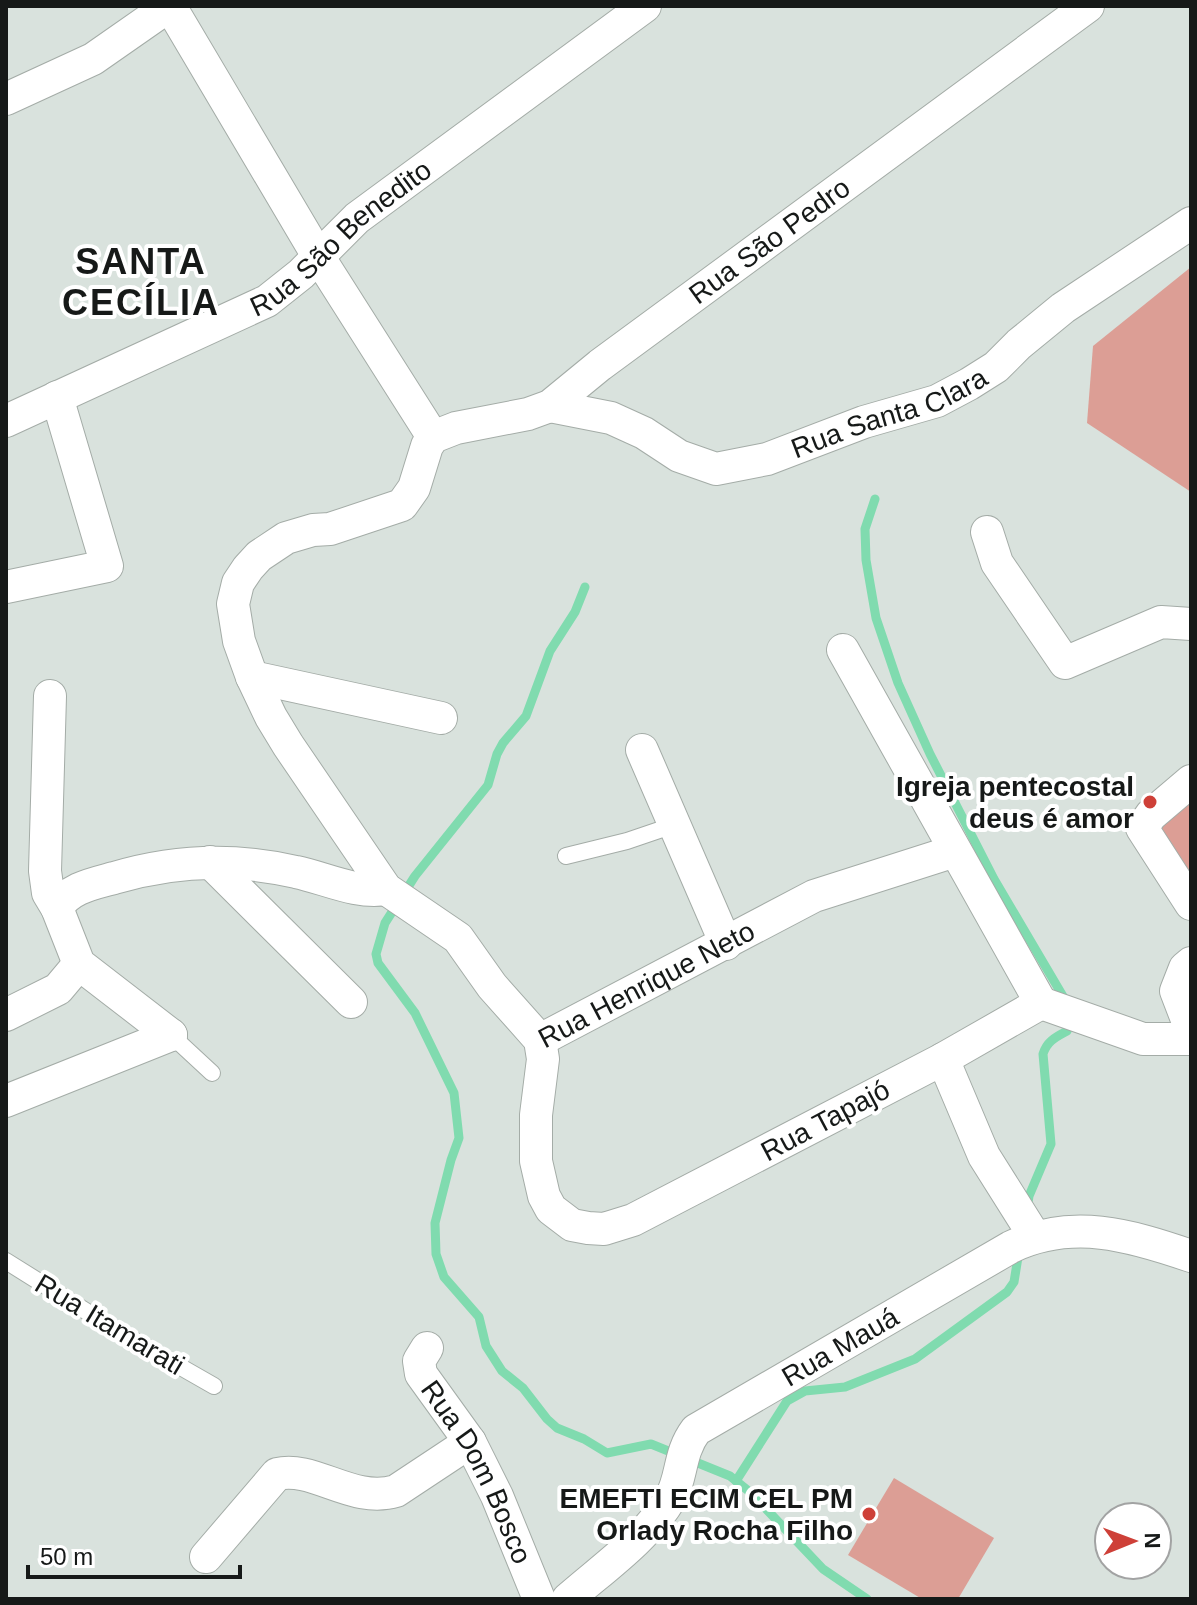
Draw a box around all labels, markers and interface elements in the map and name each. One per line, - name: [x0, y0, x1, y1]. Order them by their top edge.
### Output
- street label: Rua São Benedito: [245, 154, 437, 323]
- street label: Rua São Pedro: [683, 172, 856, 310]
- district label: SANTA CECÍLIA: [62, 241, 220, 323]
- street label: Rua Santa Clara: [787, 361, 993, 464]
- place label: Igreja pentecostal deus é amor: [896, 771, 1134, 834]
- marker: Igreja pentecostal deus é amor: [1141, 793, 1159, 811]
- street label: Rua Henrique Neto: [533, 915, 760, 1054]
- street label: Rua Tapajó: [756, 1074, 895, 1167]
- street label: Rua Itamarati: [30, 1268, 190, 1381]
- street label: Rua Mauá: [776, 1301, 904, 1393]
- street label: Rua Dom Bosco: [415, 1375, 538, 1568]
- place label: EMEFTI ECIM CEL PM Orlady Rocha Filho: [560, 1483, 853, 1546]
- north arrow: [1093, 1501, 1173, 1581]
- marker: EMEFTI ECIM CEL PM Orlady Rocha Filho: [860, 1505, 878, 1523]
- scale bar: [28, 1529, 240, 1579]
- text: N: [1140, 1532, 1165, 1549]
- text: 50 m: [40, 1543, 93, 1570]

